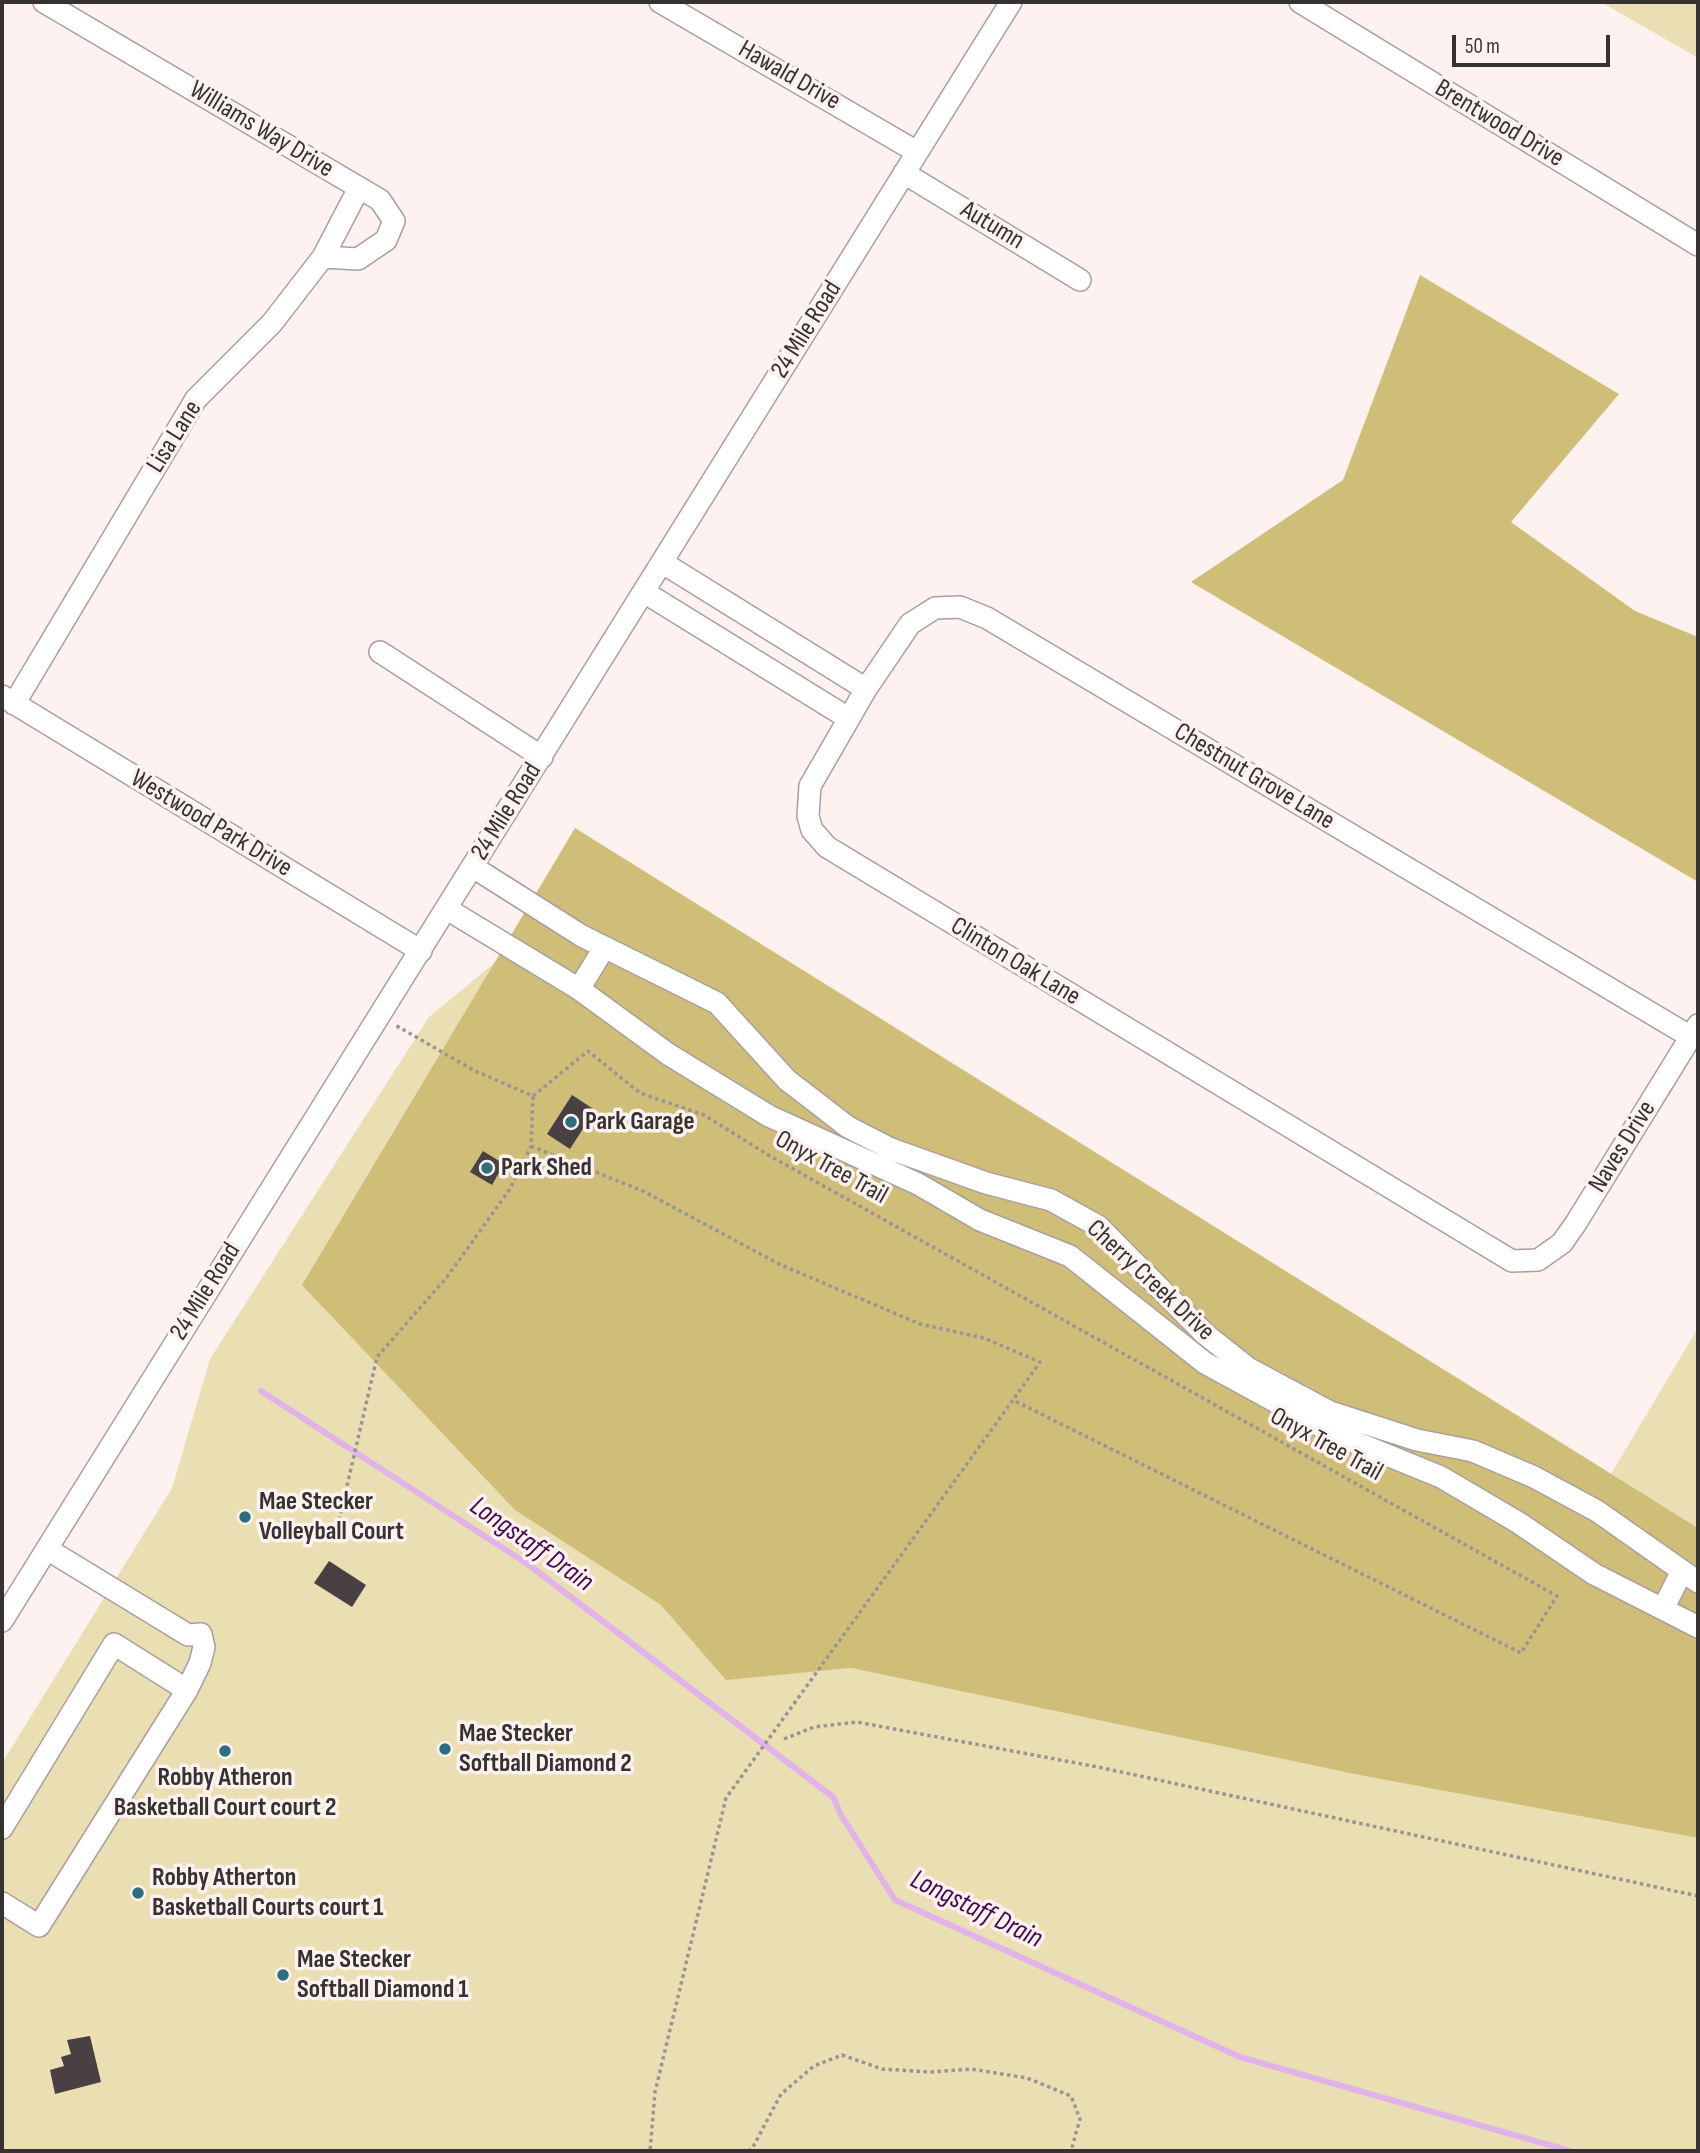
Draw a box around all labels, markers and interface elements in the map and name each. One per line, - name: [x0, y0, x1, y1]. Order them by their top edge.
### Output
- scale bar: [1455, 21, 1612, 65]
- street label: Hawald Drive: [732, 34, 846, 118]
- text: 50 m: [1465, 34, 1500, 59]
- street label: Brentwood Drive: [1429, 73, 1569, 175]
- street label: Williams Way Drive: [183, 75, 339, 185]
- street label: Autumn: [955, 195, 1029, 257]
- street label: 24 Mile Road: [765, 276, 849, 384]
- street label: Lisa Lane: [141, 395, 209, 479]
- street label: Chestnut Grove Lane: [1168, 717, 1340, 837]
- street label: 24 Mile Road: [465, 758, 549, 866]
- street label: Westwood Park Drive: [125, 764, 297, 884]
- street label: Clinton Oak Lane: [944, 911, 1086, 1013]
- street label: Naves Drive: [1583, 1095, 1663, 1199]
- place label: Park Garage: [585, 1106, 695, 1138]
- marker: Park Garage: [563, 1114, 579, 1130]
- street label: Onyx Tree Trail: [769, 1124, 893, 1212]
- place label: Park Shed: [501, 1152, 592, 1184]
- marker: Park Shed: [479, 1160, 495, 1176]
- street label: Cherry Creek Drive: [1080, 1214, 1220, 1348]
- street label: 24 Mile Road: [164, 1238, 248, 1346]
- street label: Onyx Tree Trail: [1264, 1401, 1388, 1489]
- place label: Mae Stecker Volleyball Court: [259, 1486, 404, 1548]
- water label: Longstaff Drain: [463, 1490, 599, 1600]
- marker: Mae Stecker Volleyball Court: [237, 1509, 253, 1525]
- place label: Mae Stecker Softball Diamond 2: [459, 1718, 632, 1780]
- marker: Mae Stecker Softball Diamond 2: [437, 1741, 453, 1757]
- marker: Robby Atheron Basketball Court court 2: [217, 1743, 233, 1759]
- place label: Robby Atheron Basketball Court court 2: [114, 1762, 336, 1824]
- place label: Robby Atherton Basketball Courts court 1: [152, 1862, 384, 1924]
- water label: Longstaff Drain: [904, 1864, 1048, 1956]
- marker: Robby Atherton Basketball Courts court 1: [130, 1885, 146, 1901]
- place label: Mae Stecker Softball Diamond 1: [297, 1944, 468, 2006]
- marker: Mae Stecker Softball Diamond 1: [275, 1967, 291, 1983]

